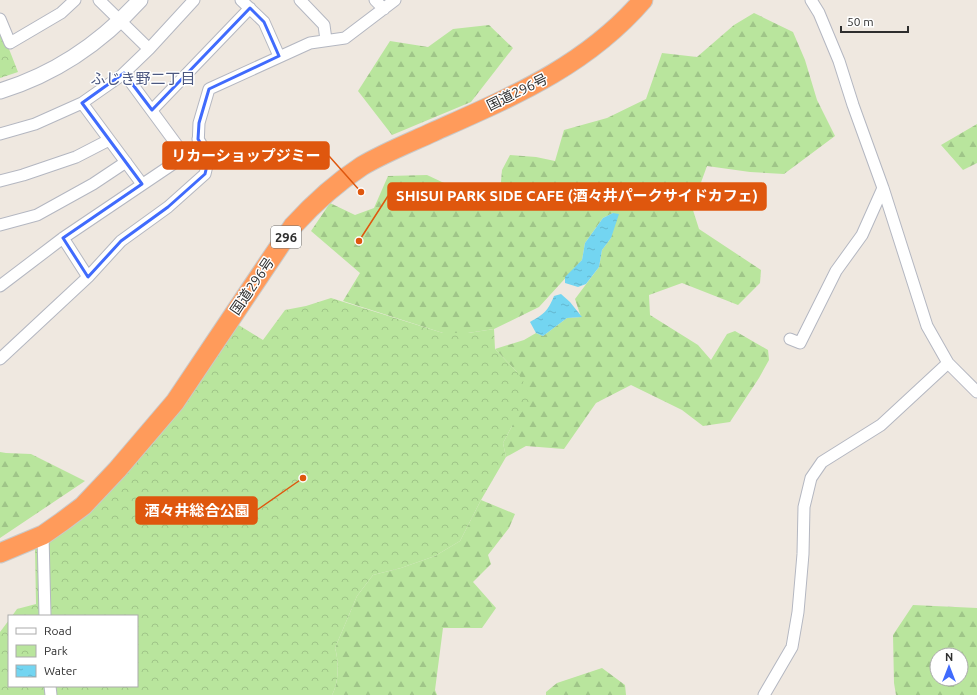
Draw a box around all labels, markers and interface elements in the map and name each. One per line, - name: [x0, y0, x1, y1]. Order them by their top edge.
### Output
- scale bar: [841, 8, 908, 34]
- text: 50 m: [847, 15, 874, 28]
- district label: ふじき野二丁目: [90, 70, 196, 87]
- street label: 国道296号: [484, 70, 550, 114]
- callout: リカーショップジミー: [163, 142, 329, 169]
- text: リカーショップジミー: [171, 147, 321, 164]
- callout: SHISUI PARK SIDE CAFE (酒々井パークサイドカフェ): [388, 183, 766, 210]
- text: SHISUI PARK SIDE CAFE (酒々井パークサイドカフェ): [396, 187, 758, 204]
- road number: 296: [271, 226, 301, 248]
- street label: 国道296号: [227, 254, 277, 318]
- callout: 酒々井総合公園: [136, 497, 257, 524]
- text: 酒々井総合公園: [144, 502, 250, 519]
- legend: [8, 615, 138, 687]
- text: Road: [44, 624, 72, 637]
- text: Park: [44, 644, 68, 657]
- north arrow: [929, 647, 969, 687]
- text: N: [945, 651, 953, 663]
- text: Water: [44, 664, 77, 677]

